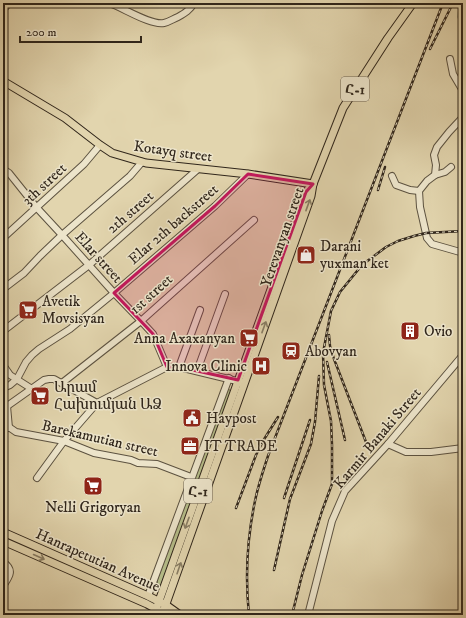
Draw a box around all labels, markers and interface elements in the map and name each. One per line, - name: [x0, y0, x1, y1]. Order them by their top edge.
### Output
- scale bar: [20, 18, 141, 44]
- text: 200 m: [26, 25, 56, 40]
- road number: Հ-1: [341, 77, 369, 101]
- street label: Kotayq street: [132, 137, 214, 166]
- street label: 3th street: [18, 159, 71, 210]
- street label: Elar 2th backstreet: [124, 180, 223, 269]
- street label: Yerevanyan street: [256, 185, 309, 290]
- street label: 2th street: [103, 187, 158, 238]
- one-way arrow: [305, 198, 312, 211]
- street label: Elar street: [71, 228, 127, 287]
- place label: Darani yuxman ket: [320, 237, 389, 273]
- shop icon: Darani yuxman ket: [295, 244, 317, 266]
- street label: 1st street: [126, 270, 177, 319]
- place label: Avetik Movsisyan: [42, 292, 105, 328]
- supermarket icon: Avetik Movsisyan: [17, 299, 39, 321]
- building icon: Ovio: [399, 320, 421, 342]
- one-way arrow: [261, 321, 269, 333]
- place label: Ovio: [424, 322, 452, 341]
- supermarket icon: Anna Axaxanyan: [238, 327, 260, 349]
- place label: Anna Axaxanyan: [134, 329, 235, 348]
- station icon: Abovyan: [280, 340, 302, 362]
- place label: Abovyan: [305, 342, 357, 361]
- hospital icon: Innova Clinic: [250, 355, 272, 377]
- place label: Innova Clinic: [165, 357, 248, 376]
- place label: Արամ Հախումյան ԱՁ: [54, 378, 162, 414]
- street label: Karmir Banaki Street: [329, 384, 425, 493]
- supermarket icon: Արամ Հախումյան ԱՁ: [29, 385, 51, 407]
- public building icon: Haypost: [181, 407, 203, 429]
- place label: Haypost: [206, 409, 257, 428]
- street label: Barekamutian street: [40, 416, 160, 461]
- office icon: IT TRADE: [179, 435, 201, 457]
- place label: IT TRADE: [204, 437, 278, 456]
- supermarket icon: Nelli Grigoryan: [82, 475, 104, 497]
- road number: Հ-1: [184, 479, 212, 503]
- place label: Nelli Grigoryan: [45, 498, 141, 517]
- one-way arrow: [183, 516, 191, 528]
- street label: Hanrapetutian Avenue: [33, 525, 163, 596]
- one-way arrow: [32, 554, 44, 561]
- one-way arrow: [176, 562, 183, 575]

